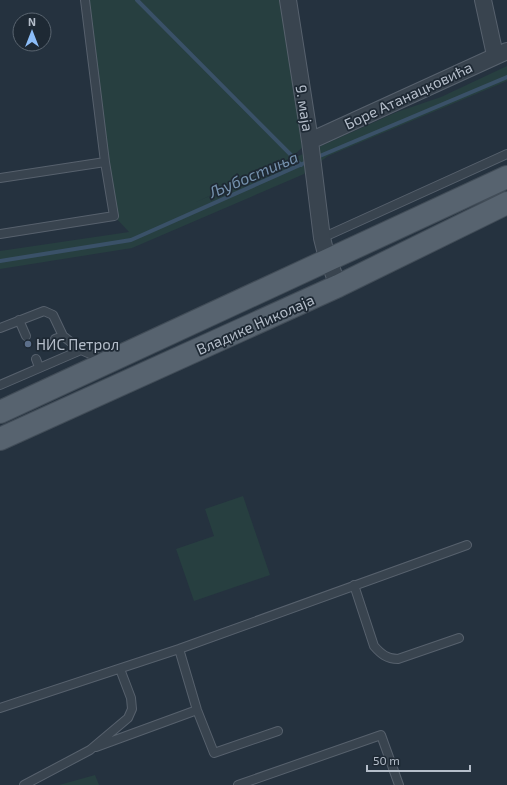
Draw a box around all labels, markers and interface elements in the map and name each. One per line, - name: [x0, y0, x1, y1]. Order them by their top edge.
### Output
- north arrow: [12, 12, 52, 52]
- text: N: [28, 15, 36, 28]
- street label: Боре Атанацковића: [341, 57, 475, 133]
- street label: 9. маја: [291, 83, 318, 133]
- water label: Љубостиња: [204, 147, 301, 202]
- street label: Владике Николаја: [193, 290, 317, 359]
- place label: НИС Петрол: [36, 335, 119, 353]
- marker: НИС Петрол: [23, 339, 33, 349]
- scale bar: [367, 747, 470, 773]
- text: 50 m: [373, 753, 400, 767]

